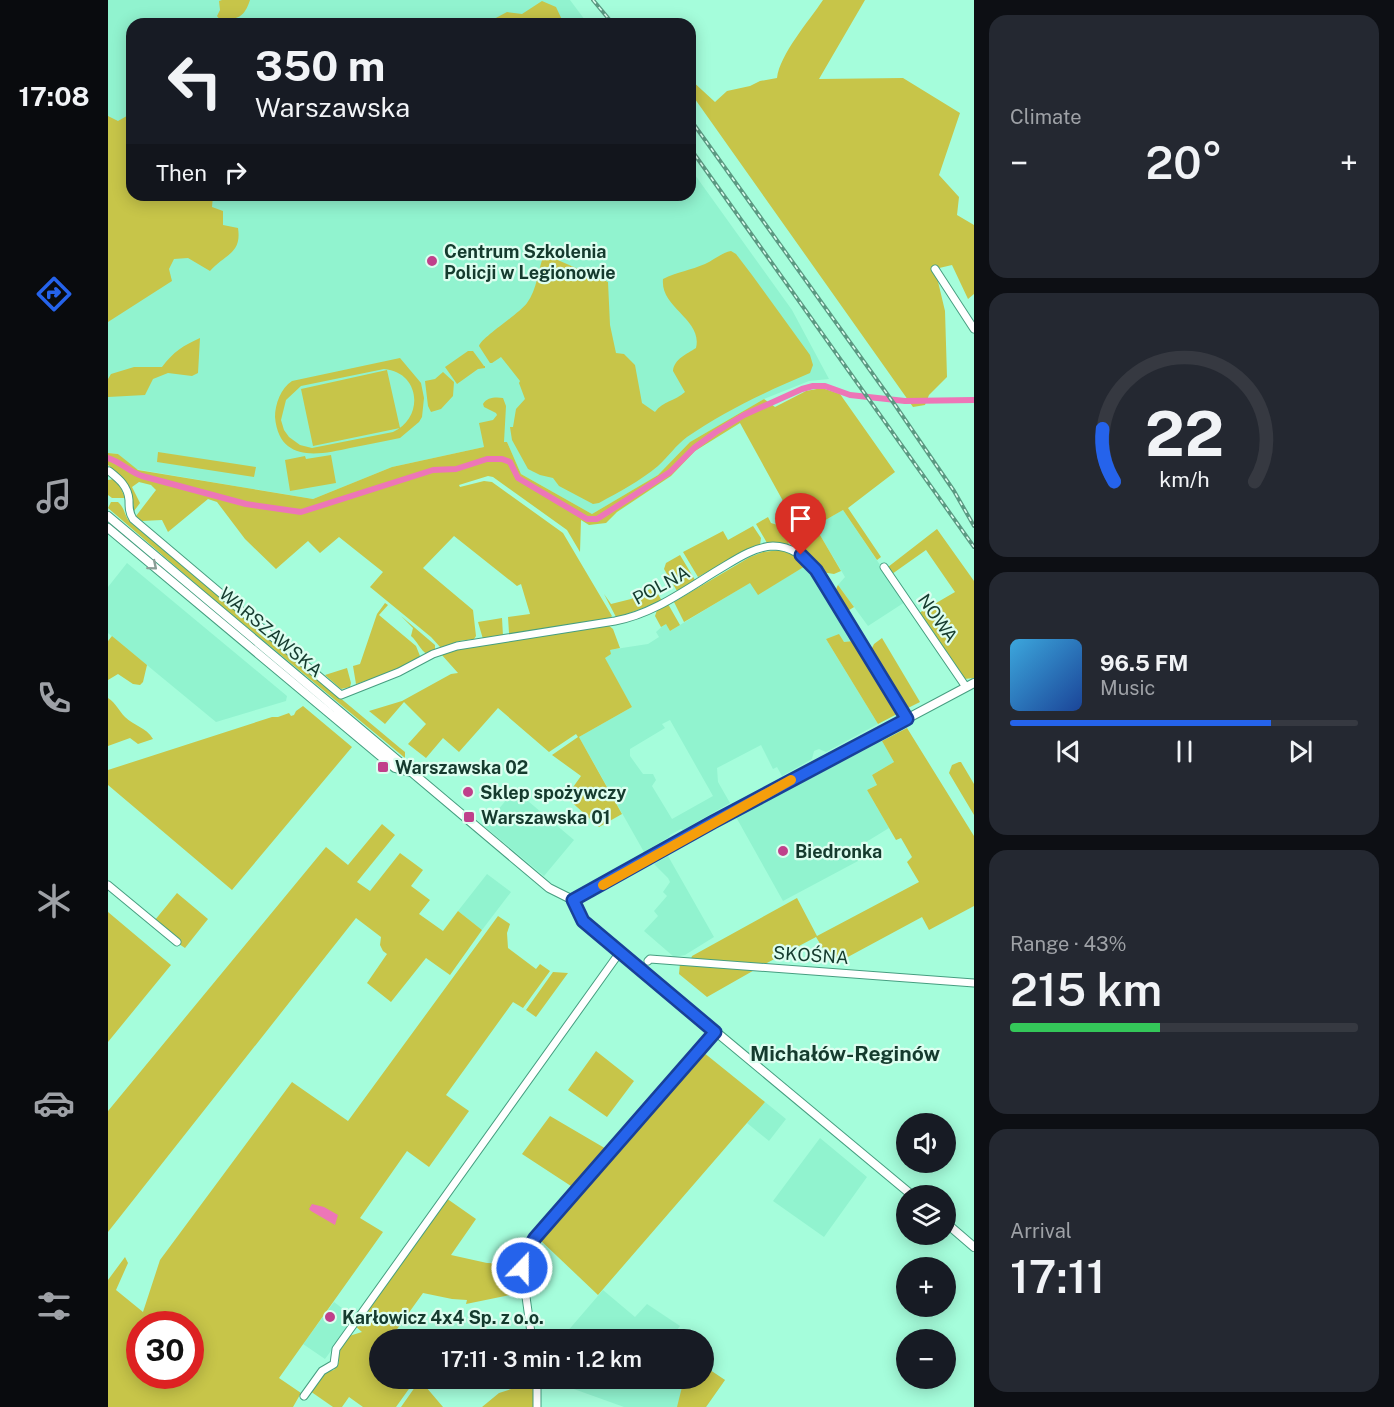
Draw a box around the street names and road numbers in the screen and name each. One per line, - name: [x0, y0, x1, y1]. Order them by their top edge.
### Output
- street label: POLNA: [629, 561, 693, 609]
- street label: WARSZAWSKA: [215, 583, 327, 681]
- street label: NOWA: [914, 590, 962, 646]
- street label: SKOŚNA: [772, 941, 850, 968]

